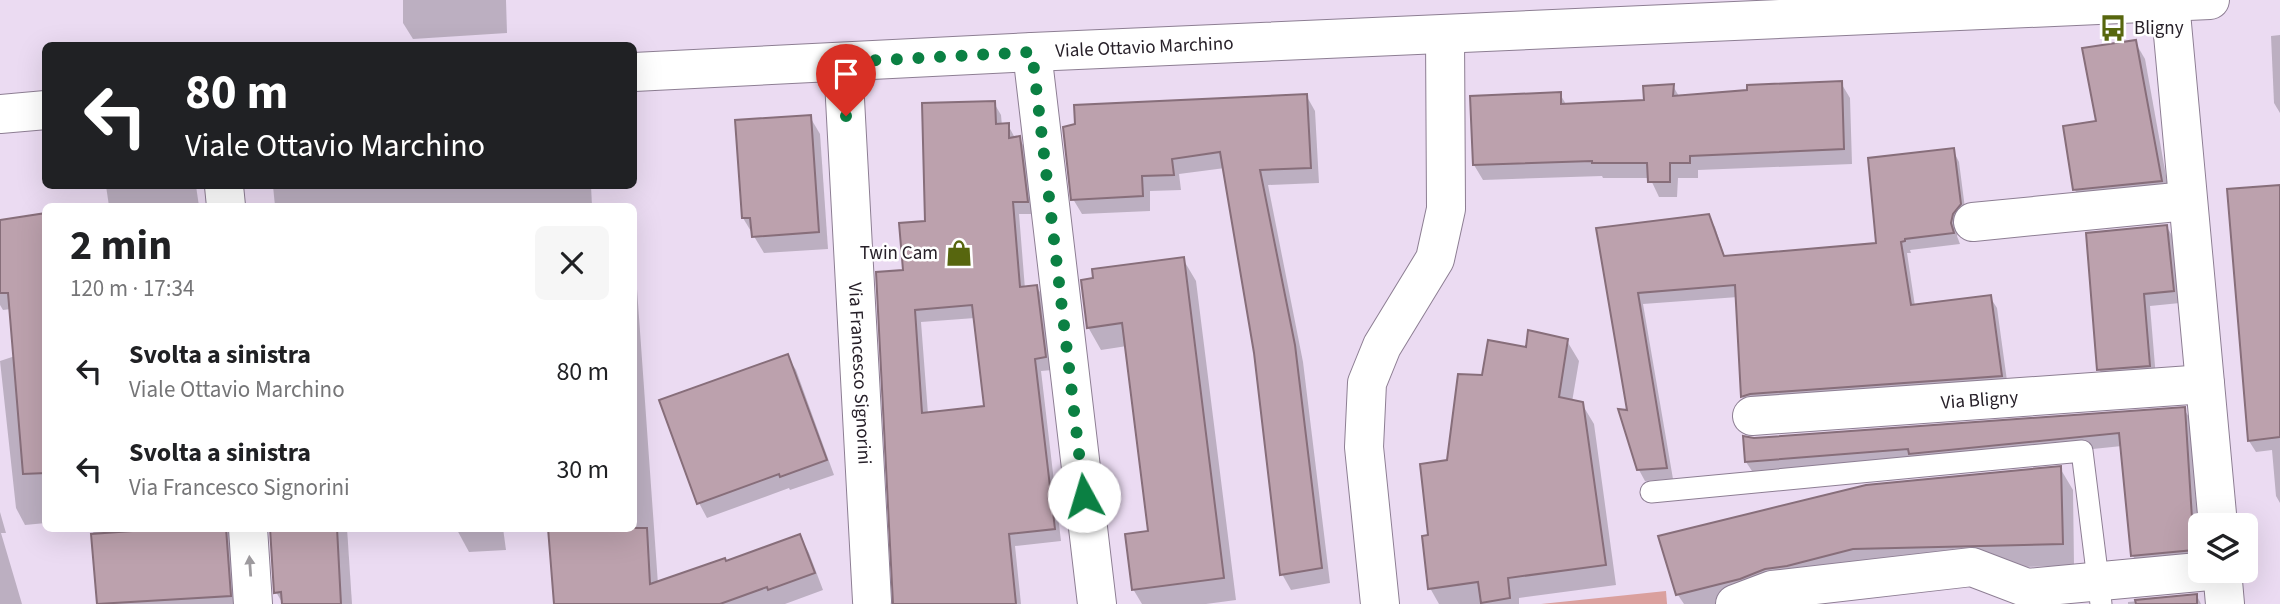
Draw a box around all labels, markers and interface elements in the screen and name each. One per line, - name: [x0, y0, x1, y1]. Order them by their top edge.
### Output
- bus stop icon: Bligny: [2098, 13, 2128, 43]
- place label: Bligny: [2134, 15, 2184, 42]
- street label: Viale Ottavio Marchino: [1055, 30, 1234, 64]
- pin: [816, 44, 876, 116]
- icon: arrive: [827, 55, 865, 93]
- text: 80 m: [185, 58, 289, 128]
- icon: left: [70, 70, 161, 161]
- text: Viale Ottavio Marchino: [185, 123, 485, 169]
- text: 2 min: [70, 216, 172, 276]
- button: close: [535, 226, 609, 300]
- shop icon: Twin Cam: [944, 238, 974, 268]
- place label: Twin Cam: [860, 240, 938, 267]
- text: 120 m · 17:34: [70, 272, 194, 305]
- street label: Via Francesco Signorini: [841, 282, 878, 465]
- text: Svolta a sinistra: [129, 336, 311, 373]
- icon: left: [70, 352, 108, 390]
- text: 80 m: [556, 353, 609, 390]
- text: Viale Ottavio Marchino: [129, 373, 345, 406]
- street label: Via Bligny: [1940, 384, 2019, 416]
- text: Svolta a sinistra: [129, 434, 311, 471]
- icon: left: [70, 450, 108, 488]
- text: 30 m: [556, 451, 609, 488]
- position arrow: [1047, 459, 1121, 533]
- text: Via Francesco Signorini: [129, 471, 350, 504]
- map controls: [2188, 513, 2258, 583]
- button: layers: [2188, 513, 2258, 583]
- one-way arrow: [245, 555, 256, 577]

